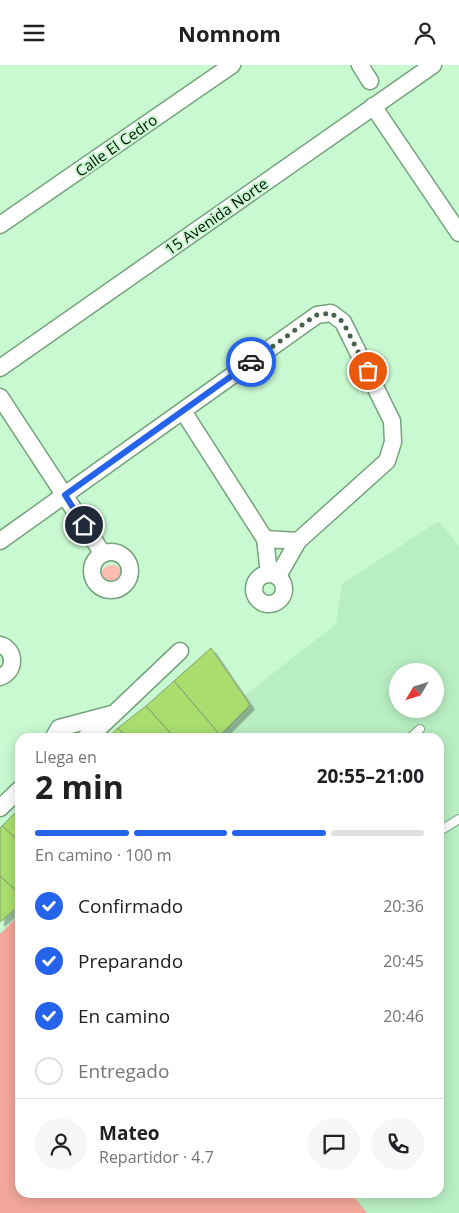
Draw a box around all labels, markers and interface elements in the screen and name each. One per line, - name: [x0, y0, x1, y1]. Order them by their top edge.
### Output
- text: Nomnom: [178, 18, 281, 48]
- icon: menu: [20, 19, 48, 47]
- icon: person: [411, 19, 439, 47]
- street label: Calle El Cedro: [71, 109, 161, 181]
- street label: 15 Avenida Norte: [161, 173, 271, 259]
- courier: [226, 337, 276, 387]
- icon: car: [237, 348, 265, 376]
- pin: [347, 350, 389, 392]
- icon: bag: [354, 357, 382, 385]
- pin: [63, 504, 105, 546]
- icon: home: [70, 511, 98, 539]
- north arrow: [389, 663, 444, 717]
- map controls: [389, 663, 444, 718]
- text: Llega en: [35, 746, 97, 768]
- text: 20:55–21:00: [317, 763, 424, 789]
- text: 2 min: [35, 765, 124, 808]
- text: En camino · 100 m: [35, 844, 172, 866]
- icon: check: [35, 892, 63, 920]
- text: Confirmado: [78, 893, 183, 919]
- text: 20:36: [383, 895, 424, 917]
- icon: check: [35, 947, 63, 975]
- text: Preparando: [78, 948, 183, 974]
- text: 20:45: [383, 950, 424, 972]
- icon: check: [35, 1002, 63, 1030]
- text: En camino: [78, 1003, 170, 1029]
- text: 20:46: [383, 1005, 424, 1027]
- text: Entregado: [78, 1058, 169, 1084]
- button: person: [35, 1118, 87, 1170]
- button: chat: [308, 1118, 360, 1170]
- button: phone: [372, 1118, 424, 1170]
- text: Mateo: [99, 1120, 160, 1146]
- text: Repartidor · 4.7: [99, 1146, 214, 1168]

